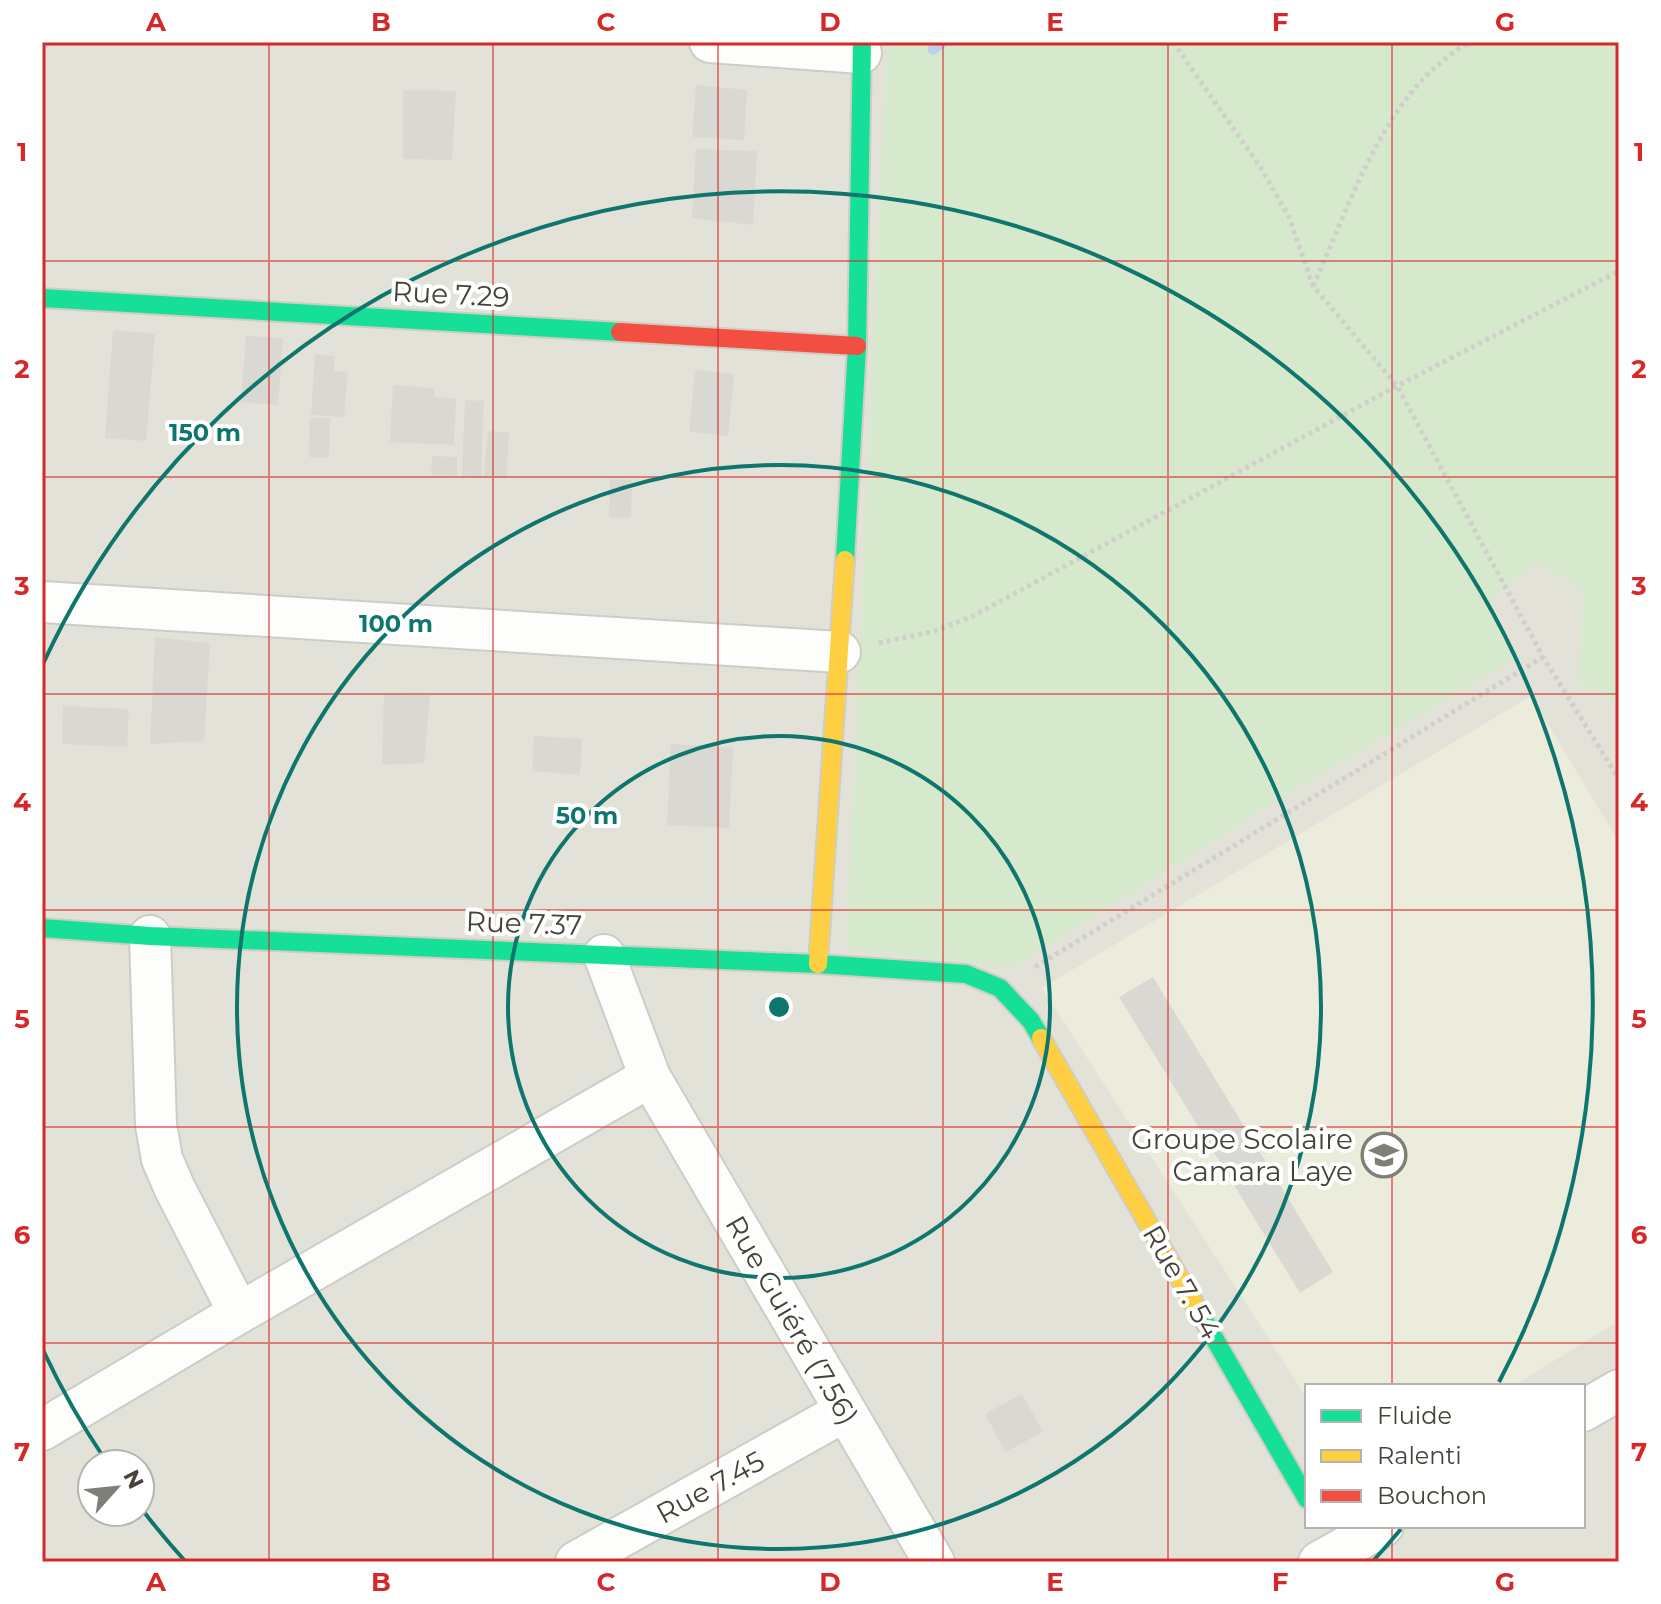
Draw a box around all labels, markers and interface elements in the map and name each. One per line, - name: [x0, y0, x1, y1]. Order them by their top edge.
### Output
- text: A: [145, 6, 167, 38]
- text: B: [371, 6, 391, 38]
- text: C: [597, 6, 616, 38]
- text: D: [819, 6, 841, 38]
- text: E: [1046, 6, 1064, 38]
- text: F: [1272, 6, 1288, 38]
- text: G: [1495, 6, 1515, 38]
- text: 1: [17, 136, 27, 168]
- text: 1: [1634, 136, 1644, 168]
- street label: Rue 7.29: [391, 274, 511, 314]
- text: 2: [14, 353, 30, 385]
- text: 2: [1631, 353, 1647, 385]
- text: 150 m: [169, 418, 241, 447]
- text: 3: [13, 570, 30, 602]
- text: 3: [1630, 570, 1647, 602]
- text: 100 m: [359, 609, 433, 638]
- text: 4: [13, 786, 31, 818]
- text: 4: [1630, 786, 1648, 818]
- text: 50 m: [556, 801, 618, 830]
- street label: Rue 7.37: [465, 904, 583, 942]
- centre of rings: [765, 993, 793, 1021]
- text: 5: [14, 1003, 30, 1035]
- text: 5: [1631, 1003, 1647, 1035]
- place label: Groupe Scolaire Camara Laye: [1131, 1122, 1353, 1188]
- school or university icon: Groupe Scolaire Camara Laye: [1360, 1131, 1408, 1179]
- street label: Rue Guiéré (7.56): [718, 1209, 866, 1431]
- text: 6: [14, 1219, 31, 1251]
- street label: Rue 7. 54: [1136, 1219, 1228, 1345]
- text: 6: [1631, 1219, 1648, 1251]
- legend: [1305, 1384, 1585, 1528]
- text: Fluide: [1377, 1401, 1452, 1430]
- text: 7: [14, 1436, 30, 1468]
- text: 7: [1631, 1436, 1647, 1468]
- text: Ralenti: [1377, 1441, 1462, 1470]
- street label: Rue 7.45: [650, 1443, 770, 1531]
- north arrow: [76, 1448, 156, 1528]
- text: N: [117, 1465, 149, 1493]
- text: Bouchon: [1377, 1481, 1487, 1510]
- text: A: [145, 1566, 167, 1598]
- text: B: [371, 1566, 391, 1598]
- text: C: [597, 1566, 616, 1598]
- text: D: [819, 1566, 841, 1598]
- text: E: [1046, 1566, 1064, 1598]
- text: F: [1272, 1566, 1288, 1598]
- text: G: [1495, 1566, 1515, 1598]

